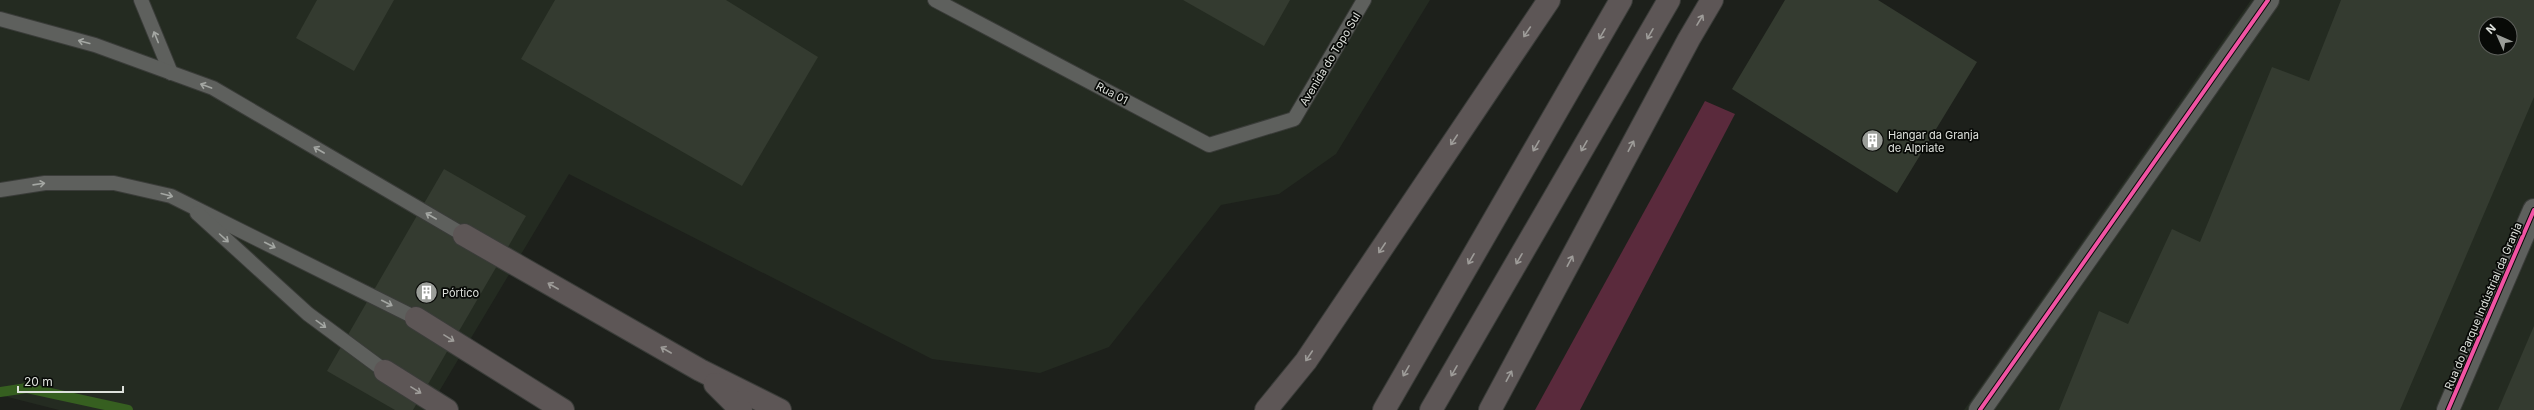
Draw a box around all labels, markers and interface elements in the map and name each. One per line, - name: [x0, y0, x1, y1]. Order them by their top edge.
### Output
- street label: Avenida do Topo Sul: [1297, 10, 1363, 108]
- one-way arrow: [1697, 14, 1705, 26]
- north arrow: [2478, 16, 2518, 56]
- text: N: [2483, 21, 2499, 37]
- one-way arrow: [1523, 26, 1531, 37]
- one-way arrow: [1597, 28, 1605, 40]
- one-way arrow: [1645, 28, 1653, 40]
- one-way arrow: [152, 31, 159, 43]
- one-way arrow: [77, 37, 90, 45]
- street label: Rua 01: [1094, 79, 1130, 107]
- one-way arrow: [200, 81, 212, 89]
- building icon: Hangar da Granja de Alpriate: [1859, 128, 1885, 154]
- place label: Hangar da Granja de Alpriate: [1888, 128, 1979, 155]
- one-way arrow: [1450, 134, 1458, 145]
- one-way arrow: [1532, 140, 1540, 152]
- one-way arrow: [1580, 140, 1588, 152]
- one-way arrow: [1628, 141, 1636, 153]
- one-way arrow: [313, 146, 325, 154]
- one-way arrow: [32, 180, 45, 188]
- one-way arrow: [160, 192, 173, 199]
- one-way arrow: [425, 211, 437, 219]
- street label: Rua do Parque Indústrial da Granja: [2441, 220, 2525, 392]
- one-way arrow: [219, 233, 230, 242]
- one-way arrow: [264, 241, 276, 249]
- one-way arrow: [1377, 242, 1385, 254]
- one-way arrow: [1467, 253, 1475, 265]
- one-way arrow: [1515, 253, 1523, 265]
- one-way arrow: [1567, 255, 1574, 267]
- building icon: Pórtico: [413, 280, 439, 306]
- one-way arrow: [548, 282, 560, 290]
- place label: Pórtico: [442, 286, 479, 300]
- one-way arrow: [380, 300, 392, 307]
- one-way arrow: [316, 320, 327, 328]
- one-way arrow: [443, 335, 455, 343]
- one-way arrow: [661, 346, 673, 354]
- one-way arrow: [1305, 350, 1313, 361]
- one-way arrow: [1402, 365, 1410, 377]
- one-way arrow: [1449, 365, 1457, 377]
- scale bar: [18, 368, 123, 394]
- one-way arrow: [1505, 370, 1513, 382]
- text: 20 m: [24, 374, 53, 389]
- one-way arrow: [410, 387, 422, 395]

